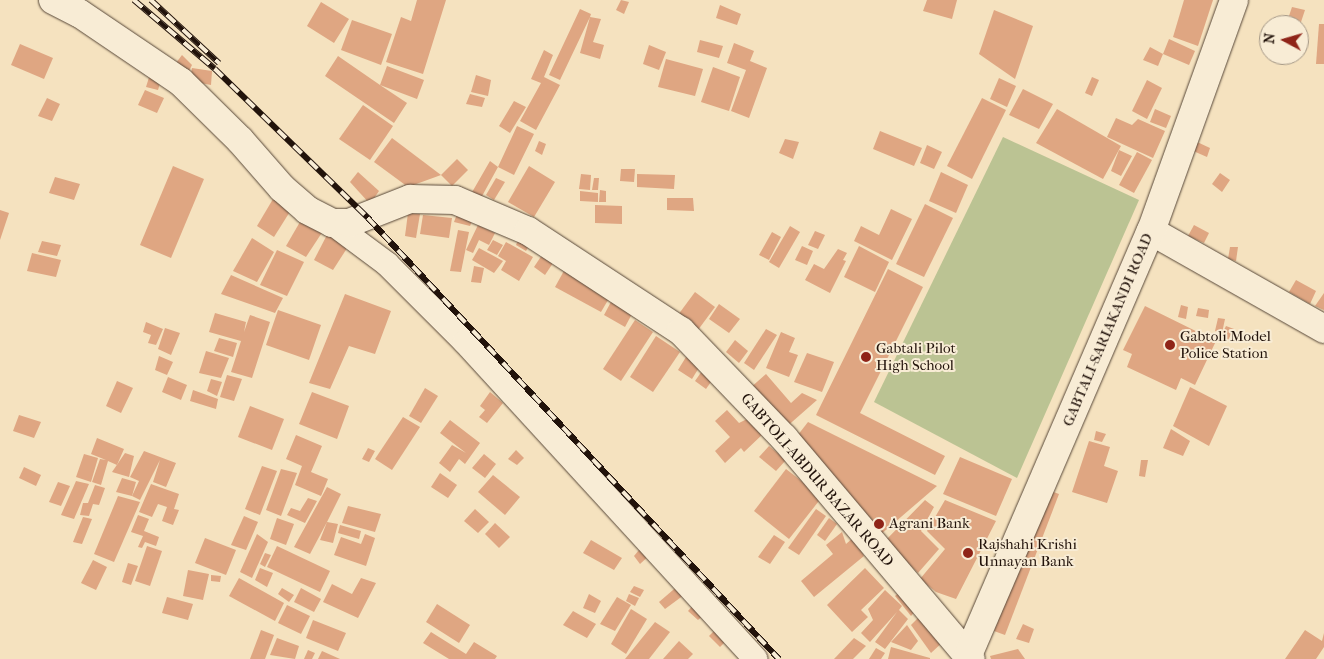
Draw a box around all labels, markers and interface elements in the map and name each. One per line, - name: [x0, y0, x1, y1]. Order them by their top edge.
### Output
- north arrow: [1259, 15, 1309, 65]
- text: N: [1261, 32, 1279, 45]
- street label: GABTALI-SARIAKANDI ROAD: [1059, 231, 1157, 429]
- place label: Gabtoli Model Police Station: [1180, 327, 1271, 362]
- place label: Gabtali Pilot High School: [876, 339, 956, 374]
- marker: Gabtoli Model Police Station: [1164, 339, 1176, 351]
- marker: Gabtali Pilot High School: [860, 351, 872, 363]
- street label: GABTOLI-ABDUR BAZAR ROAD: [737, 390, 897, 570]
- place label: Agrani Bank: [889, 515, 970, 533]
- marker: Agrani Bank: [873, 518, 885, 530]
- place label: Rajshahi Krishi Unnayan Bank: [978, 535, 1077, 570]
- marker: Rajshahi Krishi Unnayan Bank: [962, 547, 974, 559]

